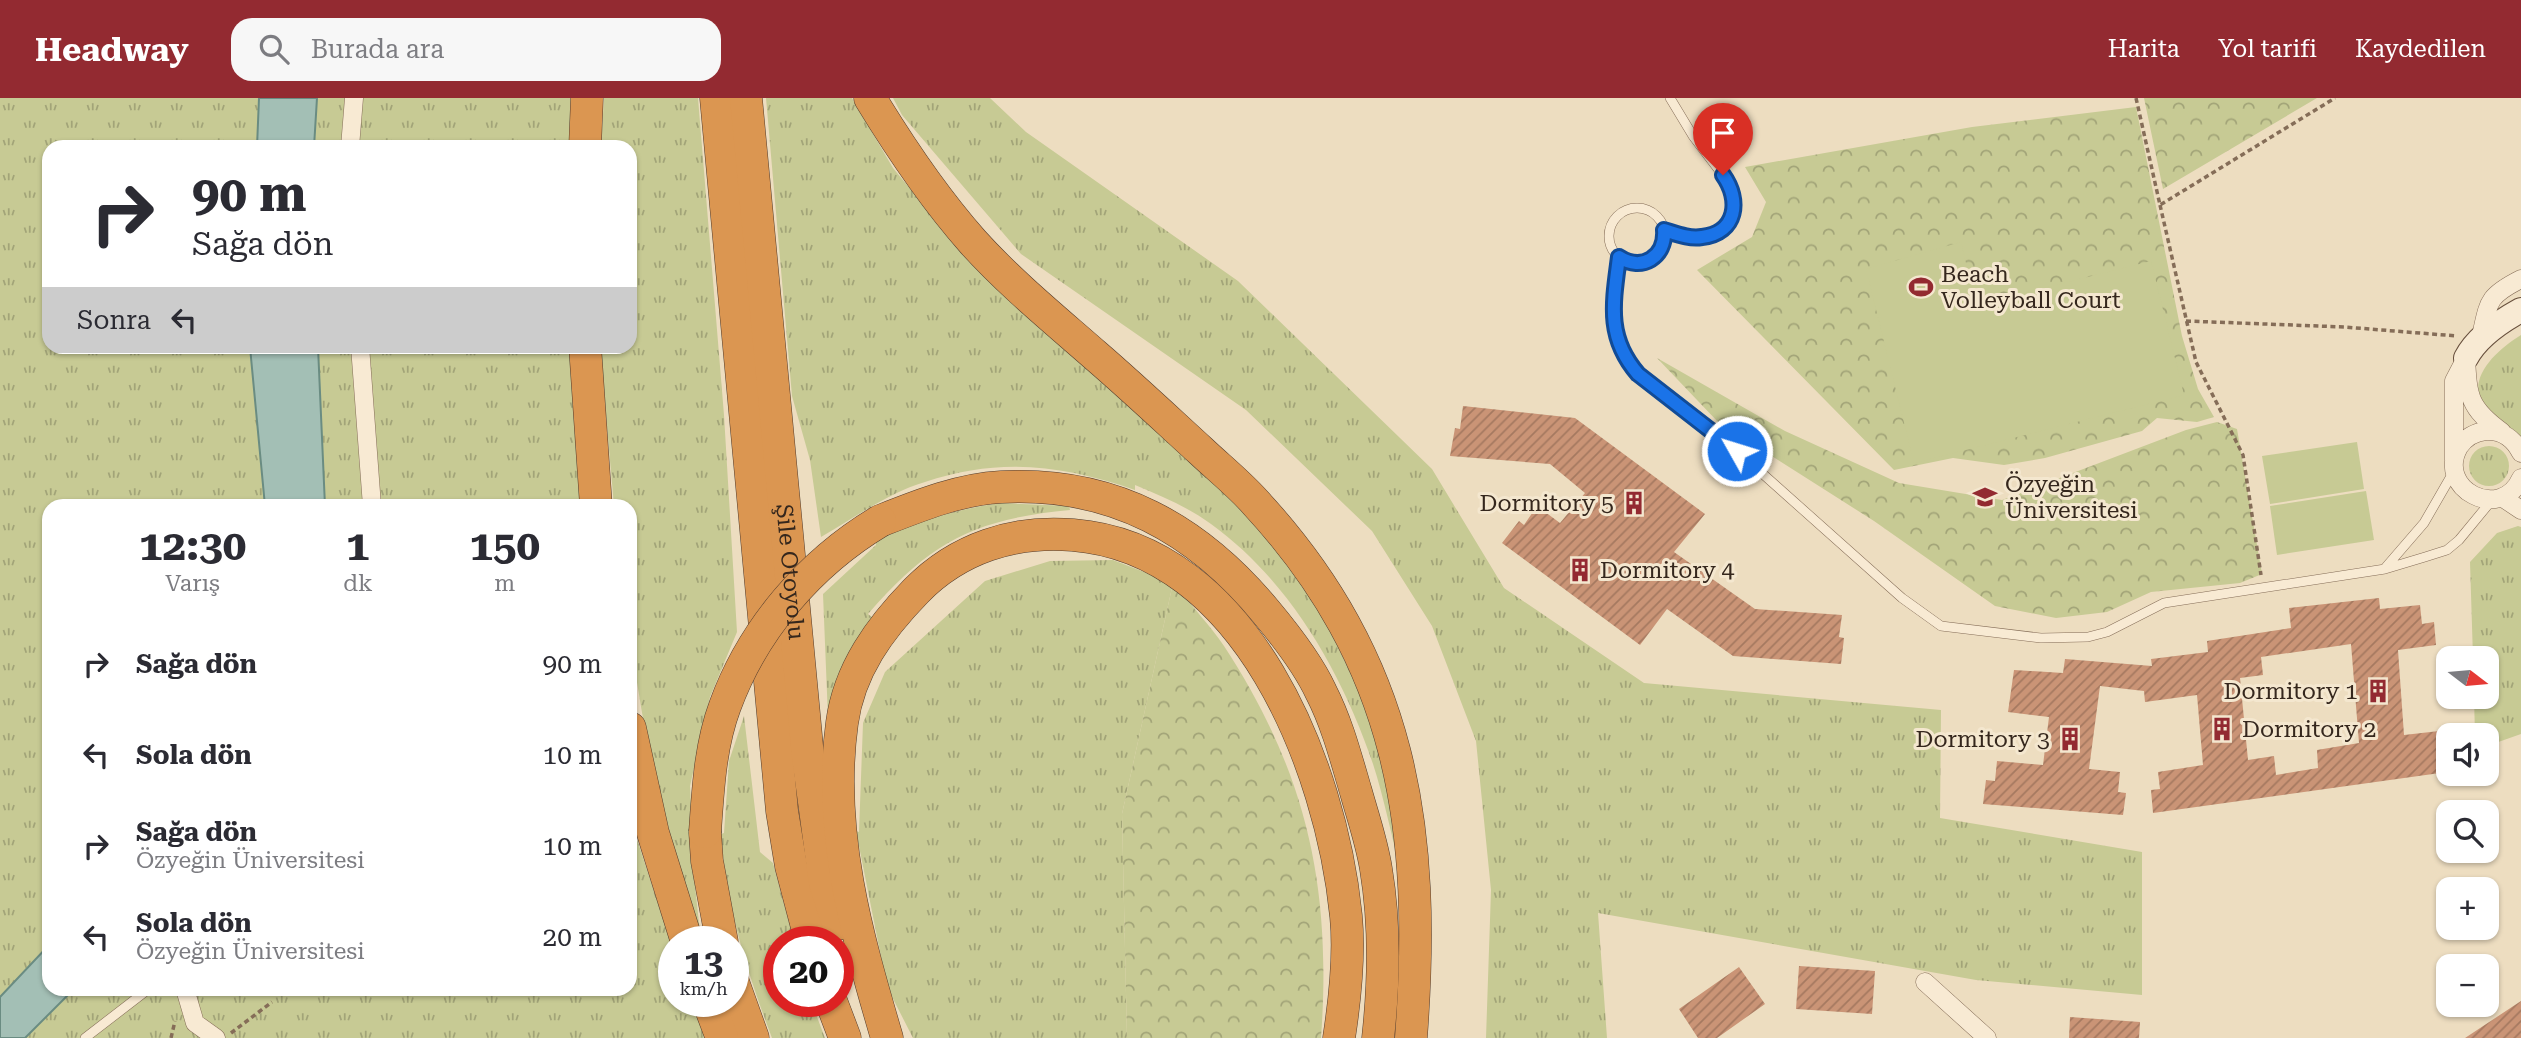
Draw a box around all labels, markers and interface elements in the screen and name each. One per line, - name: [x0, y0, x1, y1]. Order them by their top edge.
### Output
- search box: [231, 18, 721, 81]
- text: Headway: [35, 30, 189, 69]
- icon: search: [255, 30, 293, 68]
- text: Burada ara: [311, 34, 444, 64]
- text: Harita: [2108, 35, 2180, 63]
- text: Yol tarifi: [2218, 35, 2317, 63]
- text: Kaydedilen: [2355, 35, 2486, 63]
- pin: [1693, 103, 1753, 175]
- icon: arrive: [1704, 114, 1742, 152]
- text: 90 m: [192, 166, 307, 223]
- icon: right: [77, 168, 168, 259]
- text: Sağa dön: [192, 225, 333, 263]
- place label: Beach Volleyball Court: [1941, 261, 2121, 314]
- sports icon: Beach Volleyball Court: [1907, 273, 1935, 301]
- icon: left: [165, 301, 203, 339]
- text: Sonra: [77, 305, 151, 335]
- position arrow: [1700, 414, 1774, 488]
- place label: Özyeğin Üniversitesi: [2005, 471, 2138, 524]
- school or university icon: Özyeğin Üniversitesi: [1971, 483, 1999, 511]
- building icon: Dormitory 5: [1620, 489, 1648, 517]
- place label: Dormitory 5: [1480, 490, 1614, 517]
- street label: Şile Otoyolu: [771, 503, 810, 641]
- text: 12:30: [139, 521, 246, 570]
- text: 1: [346, 521, 370, 570]
- text: 150: [469, 521, 540, 570]
- building icon: Dormitory 4: [1566, 556, 1594, 584]
- place label: Dormitory 4: [1600, 557, 1735, 584]
- text: Varış: [165, 570, 220, 597]
- text: dk: [343, 570, 373, 597]
- text: m: [494, 570, 515, 597]
- icon: right: [77, 645, 115, 683]
- north arrow: [2436, 646, 2499, 709]
- map controls: [2436, 646, 2499, 1017]
- text: Sağa dön: [136, 649, 257, 679]
- text: 90 m: [543, 649, 602, 679]
- building icon: Dormitory 1: [2364, 677, 2392, 705]
- place label: Dormitory 1: [2224, 678, 2358, 705]
- building icon: Dormitory 2: [2208, 715, 2236, 743]
- place label: Dormitory 2: [2242, 716, 2376, 743]
- button: sound: [2436, 723, 2499, 786]
- building icon: Dormitory 3: [2056, 725, 2084, 753]
- place label: Dormitory 3: [1916, 726, 2050, 753]
- icon: left: [77, 736, 115, 774]
- text: Sola dön: [136, 740, 252, 770]
- text: 10 m: [543, 740, 602, 770]
- button: search: [2436, 800, 2499, 863]
- text: Sağa dön: [136, 817, 257, 847]
- icon: right: [77, 827, 115, 865]
- text: 10 m: [543, 831, 602, 861]
- text: Özyeğin Üniversitesi: [136, 847, 365, 874]
- button: +: [2436, 877, 2499, 940]
- text: Sola dön: [136, 908, 252, 938]
- icon: left: [77, 918, 115, 956]
- text: 20 m: [543, 922, 602, 952]
- speed limit sign: 20: [763, 926, 854, 1017]
- text: Özyeğin Üniversitesi: [136, 938, 365, 965]
- text: 13: [684, 942, 723, 983]
- button: −: [2436, 954, 2499, 1017]
- text: km/h: [679, 978, 728, 999]

